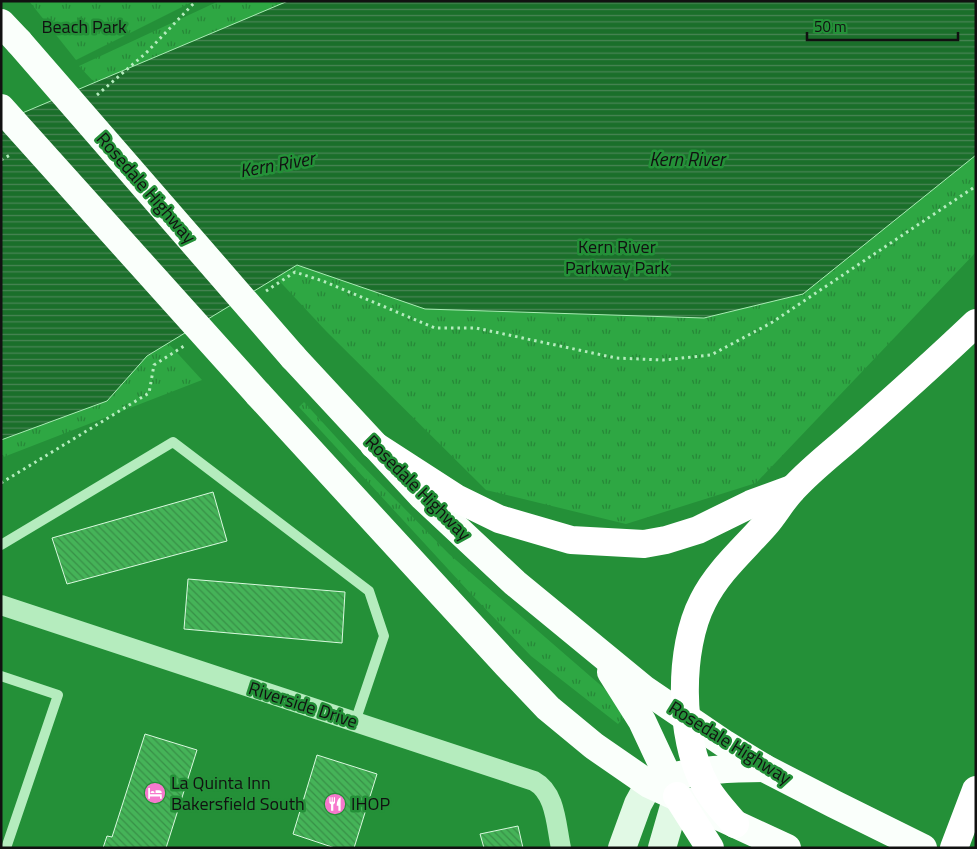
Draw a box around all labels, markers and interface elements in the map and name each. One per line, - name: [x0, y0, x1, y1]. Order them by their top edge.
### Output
- scale bar: [807, 10, 958, 42]
- park label: Beach Park: [41, 13, 127, 40]
- text: 50 m: [814, 15, 847, 38]
- street label: Rosedale Highway: [90, 126, 203, 250]
- water label: Kern River: [237, 142, 319, 184]
- water label: Kern River: [649, 144, 727, 173]
- park label: Kern River Parkway Park: [565, 233, 669, 281]
- street label: Rosedale Highway: [359, 429, 478, 547]
- street label: Riverside Drive: [245, 674, 361, 735]
- street label: Rosedale Highway: [664, 694, 797, 791]
- place label: La Quinta Inn Bakersfield South: [171, 769, 305, 817]
- hotel icon: La Quinta Inn Bakersfield South: [143, 781, 167, 805]
- place label: IHOP: [351, 790, 390, 817]
- restaurant icon: IHOP: [323, 792, 347, 816]

